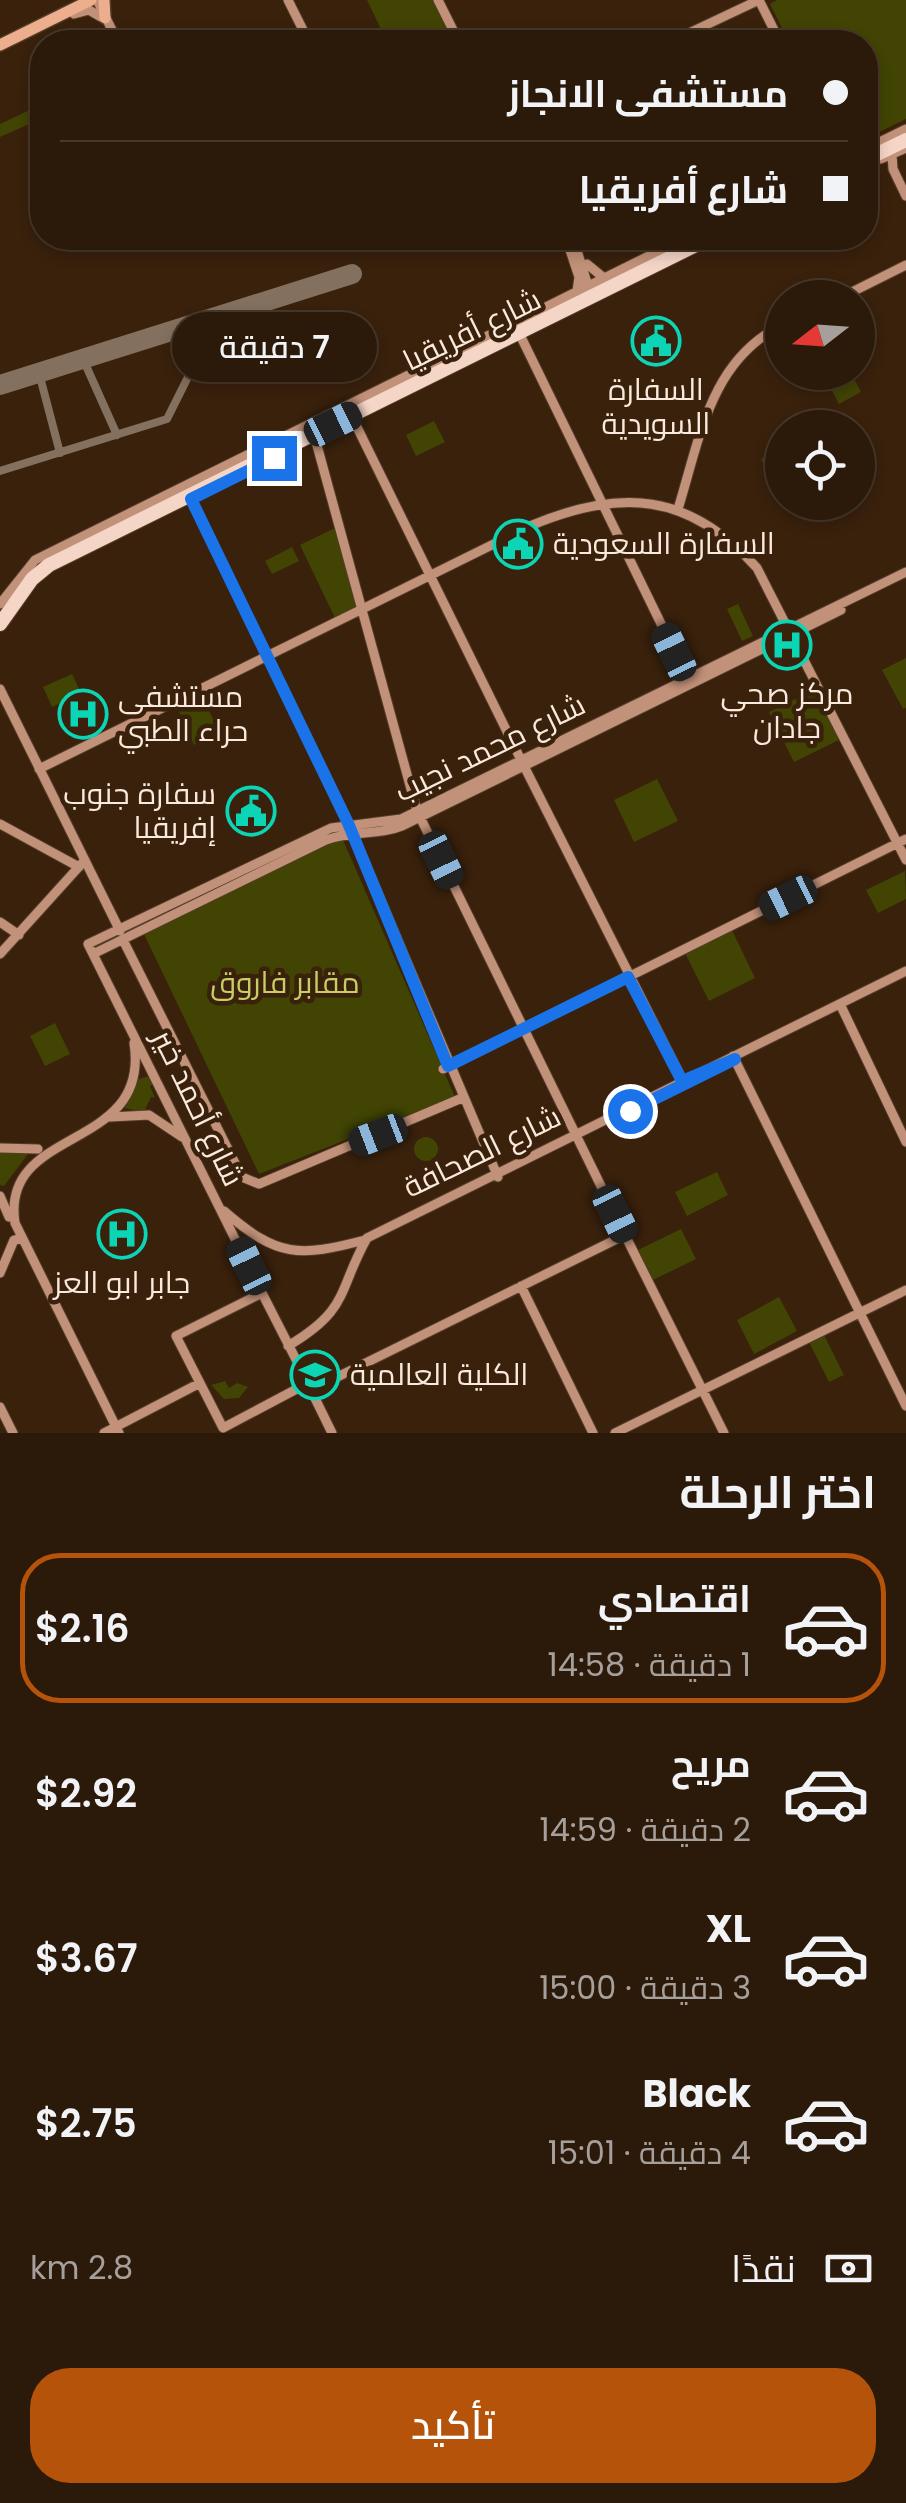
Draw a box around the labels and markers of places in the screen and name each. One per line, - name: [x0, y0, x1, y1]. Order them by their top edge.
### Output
- public building icon: السفارة السويدية: [630, 315, 682, 367]
- place label: السفارة السويدية: [602, 368, 710, 445]
- public building icon: السفارة السعودية: [492, 518, 544, 570]
- place label: السفارة السعودية: [553, 522, 775, 565]
- hospital icon: مركز صحي جادان: [761, 619, 813, 671]
- place label: مركز صحي جادان: [720, 672, 854, 749]
- place label: مستشفى حراء الطبي: [118, 675, 248, 754]
- hospital icon: مستشفى حراء الطبي: [57, 688, 109, 740]
- place label: سفارة جنوب إفريقيا: [63, 772, 216, 849]
- public building icon: سفارة جنوب إفريقيا: [225, 785, 277, 837]
- hospital icon: جابر ابو العز: [96, 1208, 148, 1260]
- place label: جابر ابو العز: [52, 1261, 190, 1304]
- school or university icon: الكلية العالمية: [289, 1349, 341, 1401]
- place label: الكلية العالمية: [350, 1353, 528, 1396]

